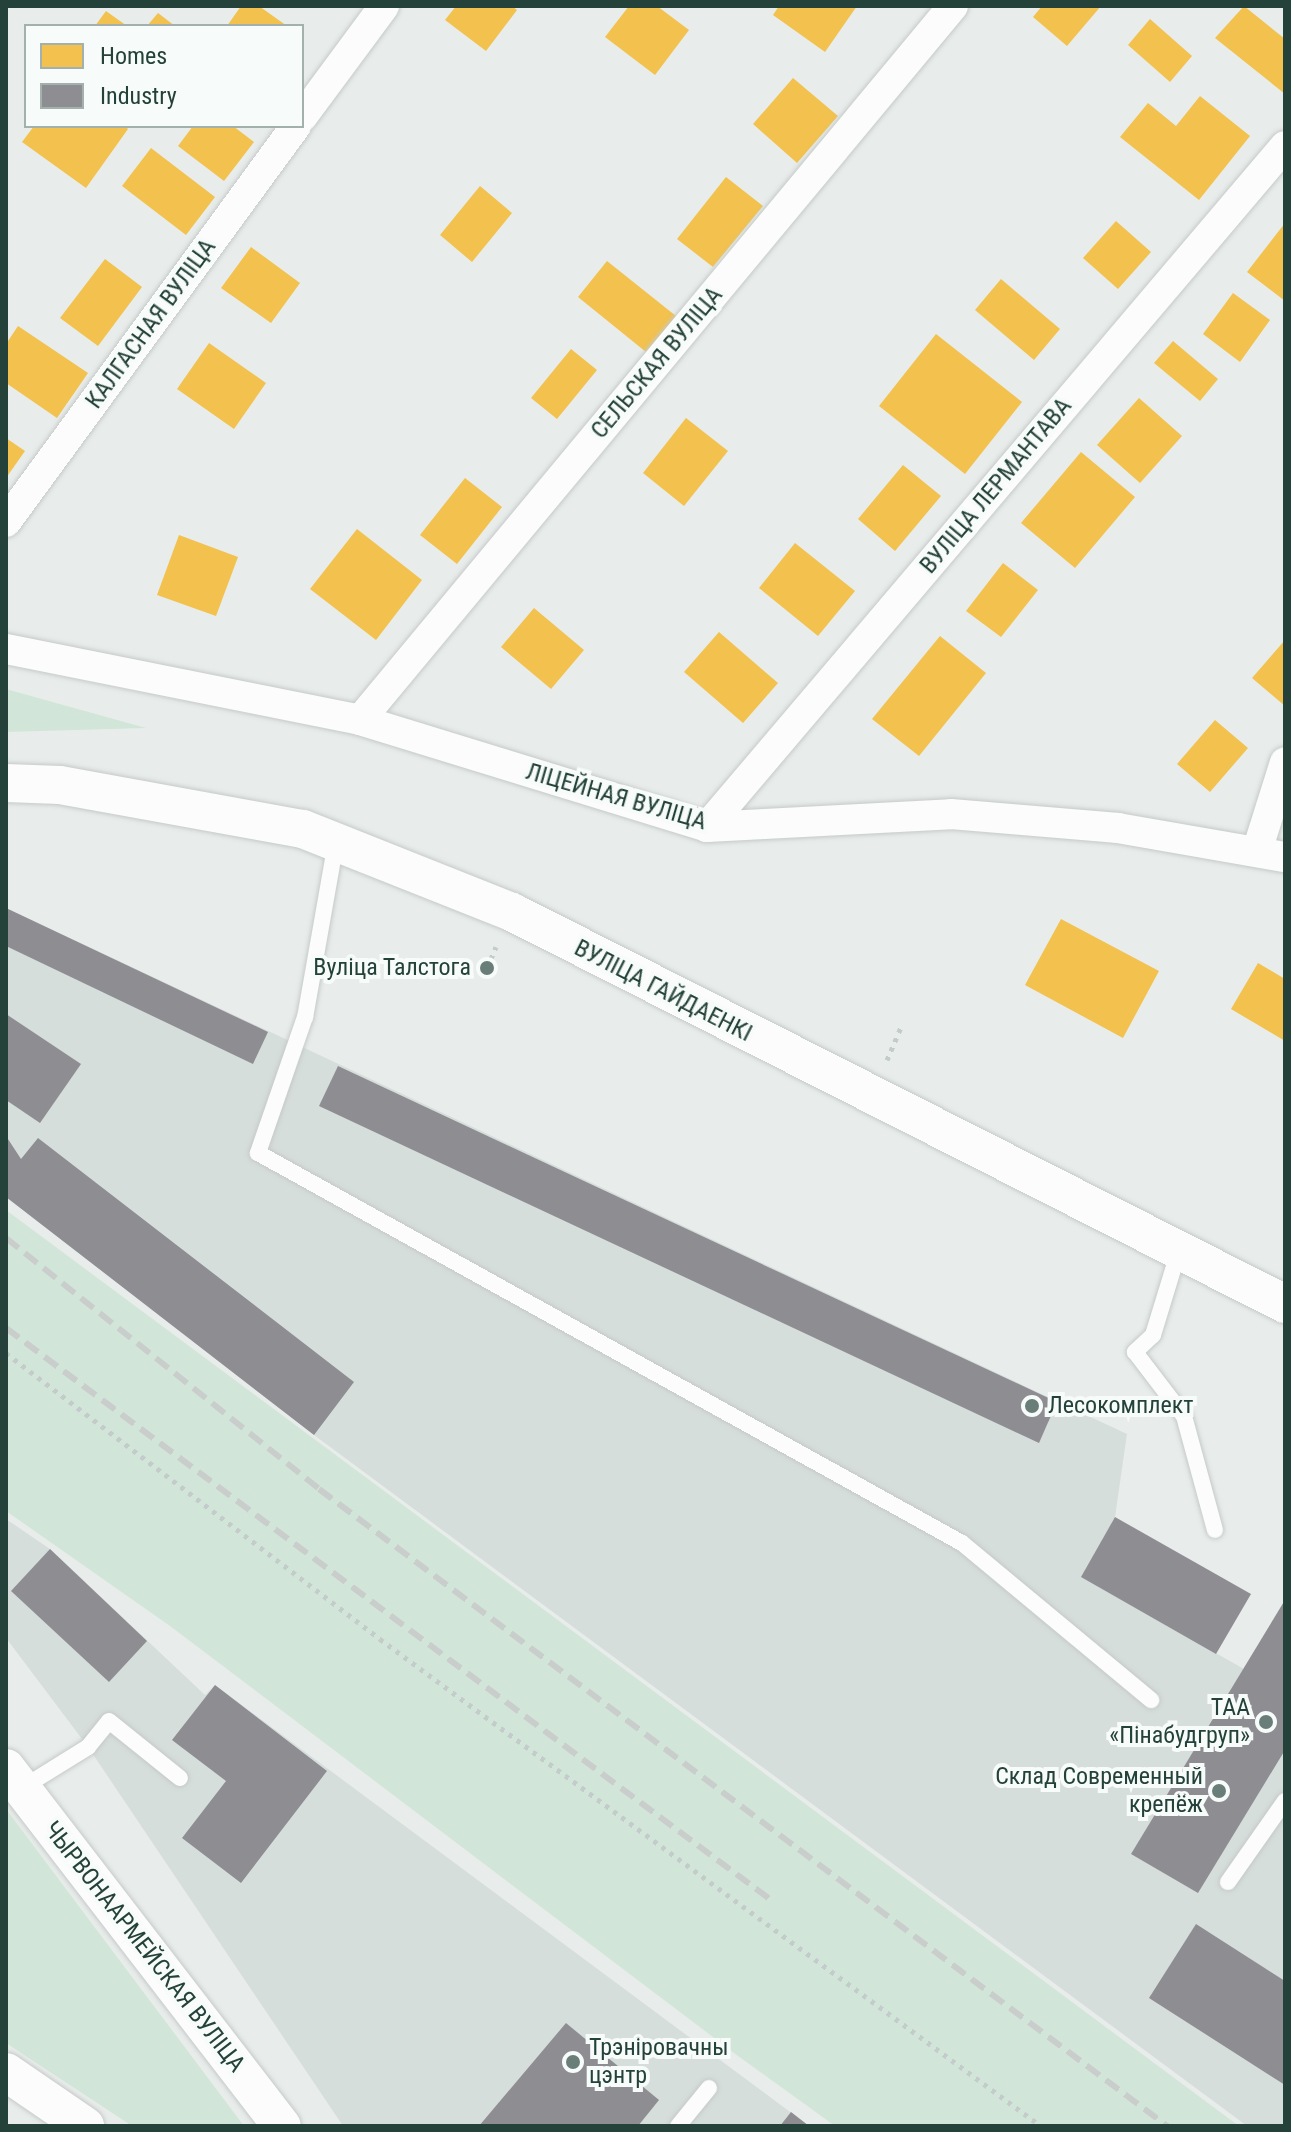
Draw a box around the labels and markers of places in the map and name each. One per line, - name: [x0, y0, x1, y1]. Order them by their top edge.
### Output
- place label: Вуліца Талстога: [313, 954, 471, 982]
- marker: Вуліца Талстога: [478, 959, 496, 977]
- place label: Лесокомплект: [1048, 1392, 1193, 1420]
- marker: Лесокомплект: [1023, 1397, 1041, 1415]
- place label: ТАА «Пінабудгруп»: [1109, 1694, 1250, 1750]
- marker: ТАА «Пінабудгруп»: [1257, 1713, 1275, 1731]
- place label: Склад Современный крепёж: [995, 1763, 1203, 1819]
- marker: Склад Современный крепёж: [1210, 1782, 1228, 1800]
- place label: Трэніровачны цэнтр: [589, 2034, 729, 2090]
- marker: Трэніровачны цэнтр: [564, 2053, 582, 2071]

